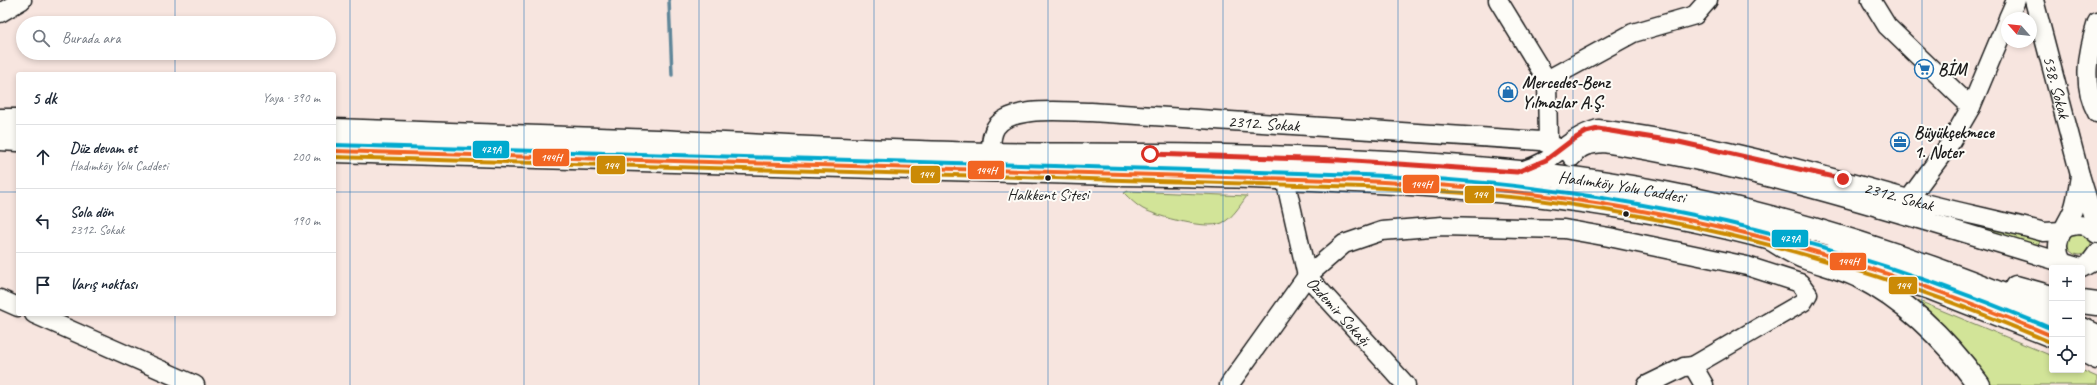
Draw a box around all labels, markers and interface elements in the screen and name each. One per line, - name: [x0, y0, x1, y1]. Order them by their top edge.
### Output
- north arrow: [2001, 12, 2037, 48]
- search box: [16, 16, 336, 60]
- icon: search: [30, 27, 52, 49]
- text: Burada ara: [62, 29, 120, 48]
- street label: 538. Sokak: [2038, 54, 2075, 122]
- supermarket icon: BİM: [1913, 58, 1935, 80]
- place label: BİM: [1938, 59, 1969, 80]
- place label: Mercedes-Benz Yılmazlar A.Ş.: [1522, 72, 1611, 113]
- shop icon: Mercedes-Benz Yılmazlar A.Ş.: [1497, 81, 1519, 103]
- text: 5 dk: [32, 88, 57, 109]
- text: Yaya · 390 m: [263, 90, 320, 106]
- street label: 2312. Sokak: [1227, 111, 1302, 137]
- place label: Büyükçekmece 1. Noter: [1914, 122, 1995, 163]
- office icon: Büyükçekmece 1. Noter: [1889, 131, 1911, 153]
- text: Düz devam et: [70, 139, 137, 158]
- line badge: 429A: [472, 140, 510, 159]
- text: 429A: [481, 142, 503, 156]
- route start: [1141, 145, 1159, 163]
- icon: ahead: [32, 146, 54, 168]
- line badge: 144H: [532, 148, 570, 167]
- text: 200 m: [292, 149, 320, 165]
- text: 144H: [540, 150, 564, 164]
- line badge: 144: [596, 155, 626, 175]
- text: Hadımköy Yolu Caddesi: [70, 158, 168, 174]
- text: 144: [604, 158, 620, 172]
- line badge: 144H: [967, 160, 1005, 180]
- text: 144H: [975, 163, 999, 177]
- line badge: 144: [910, 165, 941, 184]
- street label: Hadımköy Yolu Caddesi: [1557, 166, 1689, 208]
- text: 144: [919, 167, 935, 181]
- route end: [1834, 170, 1852, 188]
- marker: Halkkent Sitesi: [1043, 173, 1053, 183]
- line badge: 144H: [1402, 174, 1440, 194]
- text: 144H: [1410, 177, 1434, 191]
- street label: 2312. Sokak: [1861, 177, 1937, 217]
- place label: Halkkent Sitesi: [1007, 185, 1091, 205]
- line badge: 144: [1464, 185, 1495, 204]
- text: 144: [1473, 187, 1489, 201]
- text: Sola dön: [70, 203, 113, 222]
- unlabelled marker: [1621, 209, 1631, 219]
- icon: left: [32, 210, 54, 232]
- text: 190 m: [292, 213, 320, 229]
- text: 2312. Sokak: [70, 222, 125, 238]
- line badge: 429A: [1771, 229, 1809, 248]
- text: 429A: [1780, 231, 1802, 245]
- line badge: 144H: [1829, 252, 1867, 271]
- text: 144H: [1837, 254, 1861, 268]
- map controls: [2049, 265, 2085, 373]
- button: +: [2049, 265, 2085, 301]
- street label: Özdemir Sokağı: [1302, 273, 1376, 351]
- icon: arrive: [32, 274, 54, 296]
- text: Varış noktası: [70, 275, 137, 294]
- line badge: 144: [1888, 276, 1918, 295]
- text: 144: [1896, 278, 1912, 292]
- button: −: [2049, 301, 2085, 337]
- button: locate: [2049, 337, 2085, 373]

